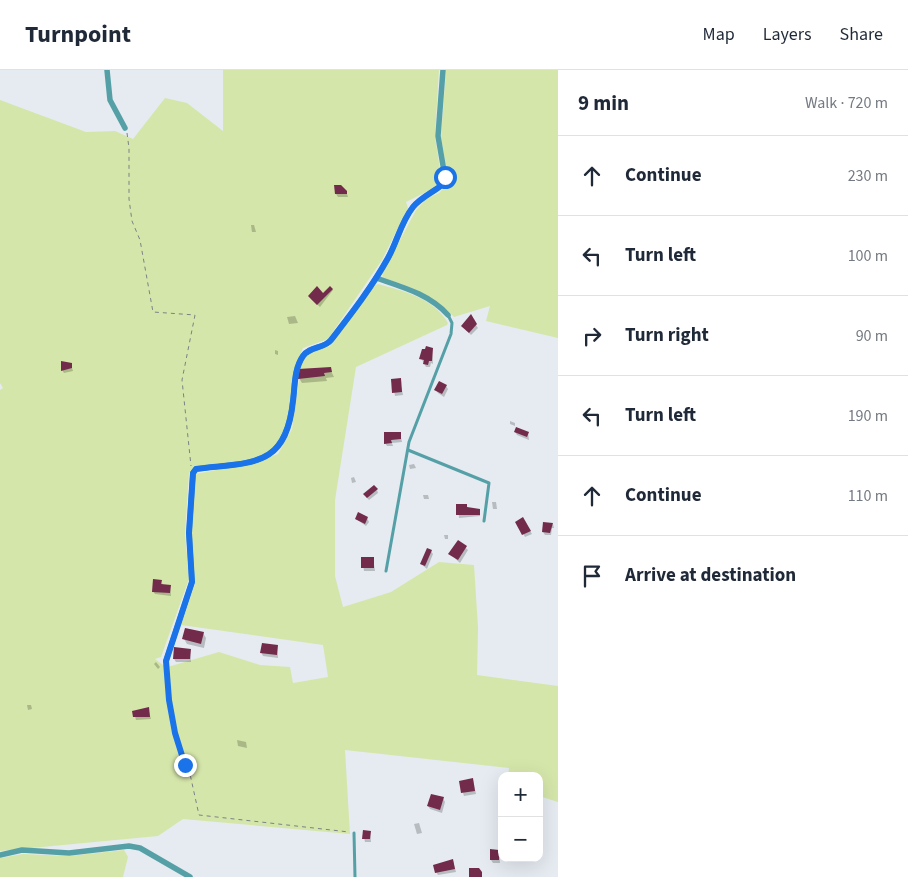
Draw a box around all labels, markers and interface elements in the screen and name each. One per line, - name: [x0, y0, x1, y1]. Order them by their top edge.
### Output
- text: Turnpoint: [25, 17, 131, 52]
- text: Map: [703, 22, 735, 47]
- text: Layers: [763, 22, 812, 47]
- text: Share: [840, 22, 883, 47]
- text: 9 min: [578, 88, 629, 118]
- text: Walk · 720 m: [805, 92, 888, 114]
- icon: ahead: [578, 162, 606, 190]
- text: Continue: [625, 162, 702, 189]
- text: 230 m: [848, 165, 888, 187]
- route start: [434, 166, 457, 189]
- icon: left: [578, 242, 606, 270]
- text: Turn left: [625, 242, 696, 269]
- text: 100 m: [848, 245, 888, 267]
- icon: right: [578, 322, 606, 350]
- text: Turn right: [625, 322, 709, 349]
- text: 90 m: [856, 325, 888, 347]
- icon: left: [578, 402, 606, 430]
- text: Turn left: [625, 402, 696, 429]
- text: 190 m: [848, 405, 888, 427]
- icon: ahead: [578, 482, 606, 510]
- text: Continue: [625, 482, 702, 509]
- text: 110 m: [848, 485, 888, 507]
- icon: arrive: [578, 562, 606, 590]
- text: Arrive at destination: [625, 562, 796, 589]
- route end: [174, 754, 197, 777]
- map controls: [498, 772, 543, 862]
- button: +: [498, 772, 543, 817]
- button: −: [498, 817, 543, 862]

